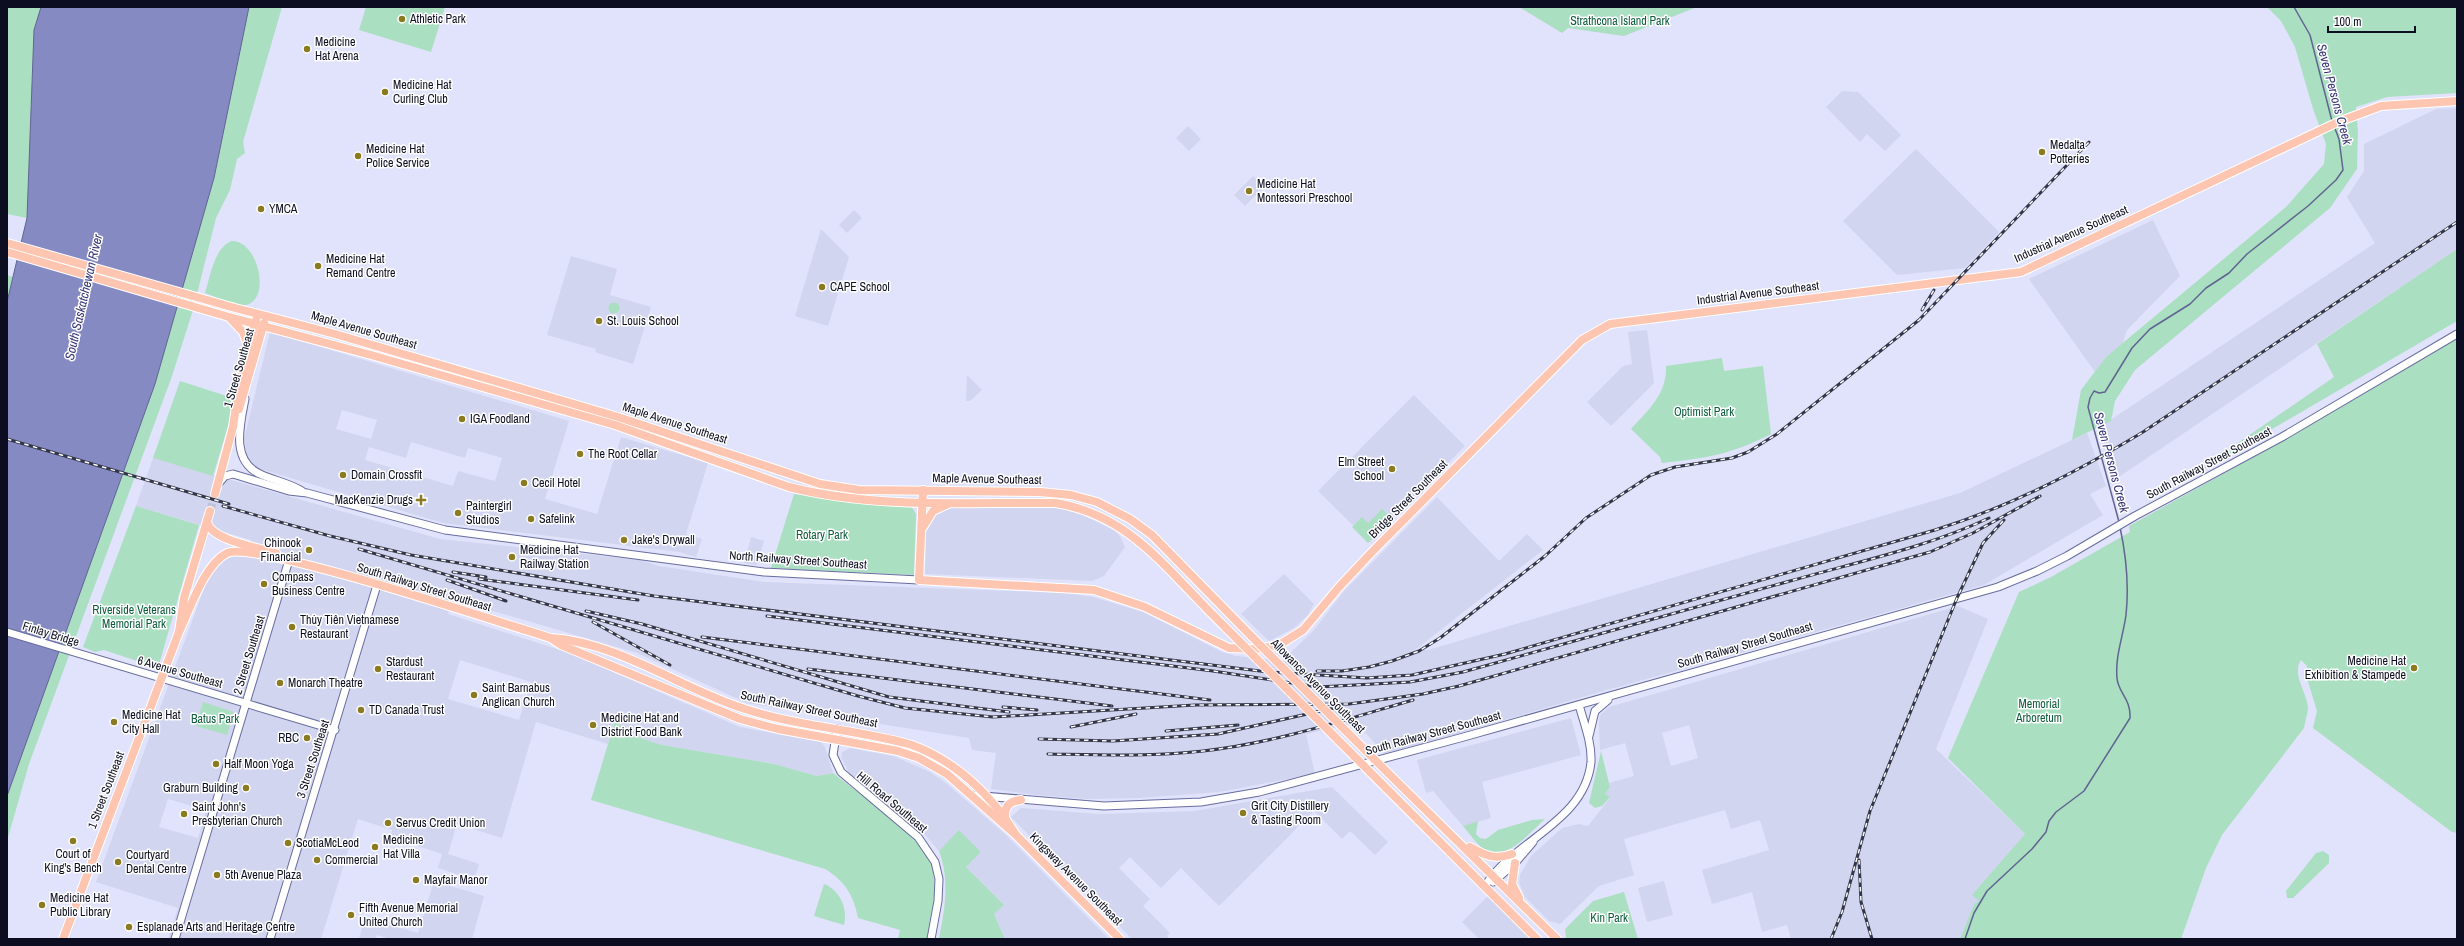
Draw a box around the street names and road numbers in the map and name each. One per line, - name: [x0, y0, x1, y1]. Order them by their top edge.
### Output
- street label: Industrial Avenue Southeast: [2012, 202, 2131, 266]
- street label: Industrial Avenue Southeast: [1696, 278, 1820, 308]
- street label: Maple Avenue Southeast: [309, 307, 419, 353]
- street label: 1 Street Southeast: [220, 326, 258, 409]
- street label: Maple Avenue Southeast: [621, 399, 730, 448]
- street label: South Railway Street Southeast: [2144, 423, 2275, 503]
- street label: Bridge Street Southeast: [1365, 456, 1451, 542]
- street label: Maple Avenue Southeast: [932, 470, 1042, 488]
- street label: North Railway Street Southeast: [729, 547, 868, 573]
- street label: South Railway Street Southeast: [355, 559, 493, 615]
- street label: 2 Street Southeast: [229, 613, 269, 696]
- street label: Finlay Bridge: [21, 618, 81, 650]
- street label: South Railway Street Southeast: [1676, 618, 1814, 672]
- street label: Allowance Avenue Southeast: [1267, 635, 1369, 737]
- street label: 6 Avenue Southeast: [136, 652, 225, 692]
- street label: South Railway Street Southeast: [739, 687, 879, 731]
- street label: South Railway Street Southeast: [1364, 707, 1503, 759]
- street label: 3 Street Southeast: [293, 718, 333, 800]
- street label: 1 Street Southeast: [84, 749, 128, 831]
- street label: Hill Road Southeast: [853, 768, 931, 836]
- street label: Kingsway Avenue Southeast: [1026, 829, 1126, 929]

